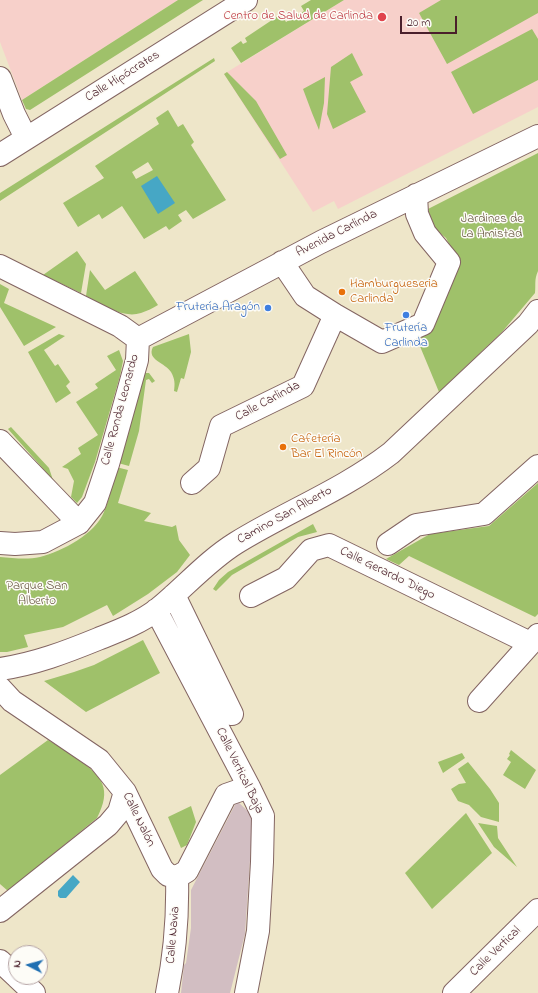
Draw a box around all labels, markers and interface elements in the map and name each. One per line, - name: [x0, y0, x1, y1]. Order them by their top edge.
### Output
- scale bar: [402, 8, 459, 34]
- place label: Centro de Salud de Carlinda: [224, 9, 373, 25]
- marker: Centro de Salud de Carlinda: [376, 11, 388, 23]
- text: 20 m: [407, 14, 430, 32]
- street label: Calle Hipócrates: [83, 48, 163, 106]
- street label: Avenida Carlinda: [294, 207, 380, 261]
- park label: Jardines de La Amistad: [461, 212, 523, 243]
- place label: Hamburgueseria Carlinda: [350, 277, 438, 308]
- marker: Hamburgueseria Carlinda: [337, 287, 347, 297]
- place label: Frutería Aragón: [176, 300, 260, 316]
- marker: Frutería Aragón: [263, 303, 273, 313]
- marker: Frutería Carlinda: [401, 310, 411, 320]
- place label: Frutería Carlinda: [384, 321, 428, 352]
- street label: Calle Ronda Leonardo: [99, 353, 143, 467]
- street label: Calle Carlinda: [233, 378, 303, 426]
- place label: Cafetería Bar El Rincón: [291, 432, 362, 463]
- marker: Cafetería Bar El Rincón: [278, 442, 288, 452]
- street label: Camino San Alberto: [235, 483, 335, 549]
- street label: Calle Gerardo Diego: [337, 544, 437, 604]
- park label: Parque San Alberto: [6, 579, 68, 610]
- street label: Calle Vertical Baja: [211, 725, 267, 817]
- street label: Calle Nalón: [118, 790, 158, 850]
- street label: Calle Navia: [164, 906, 184, 964]
- street label: Calle Vertical: [467, 924, 525, 980]
- north arrow: [8, 945, 48, 985]
- text: N: [9, 959, 25, 968]

